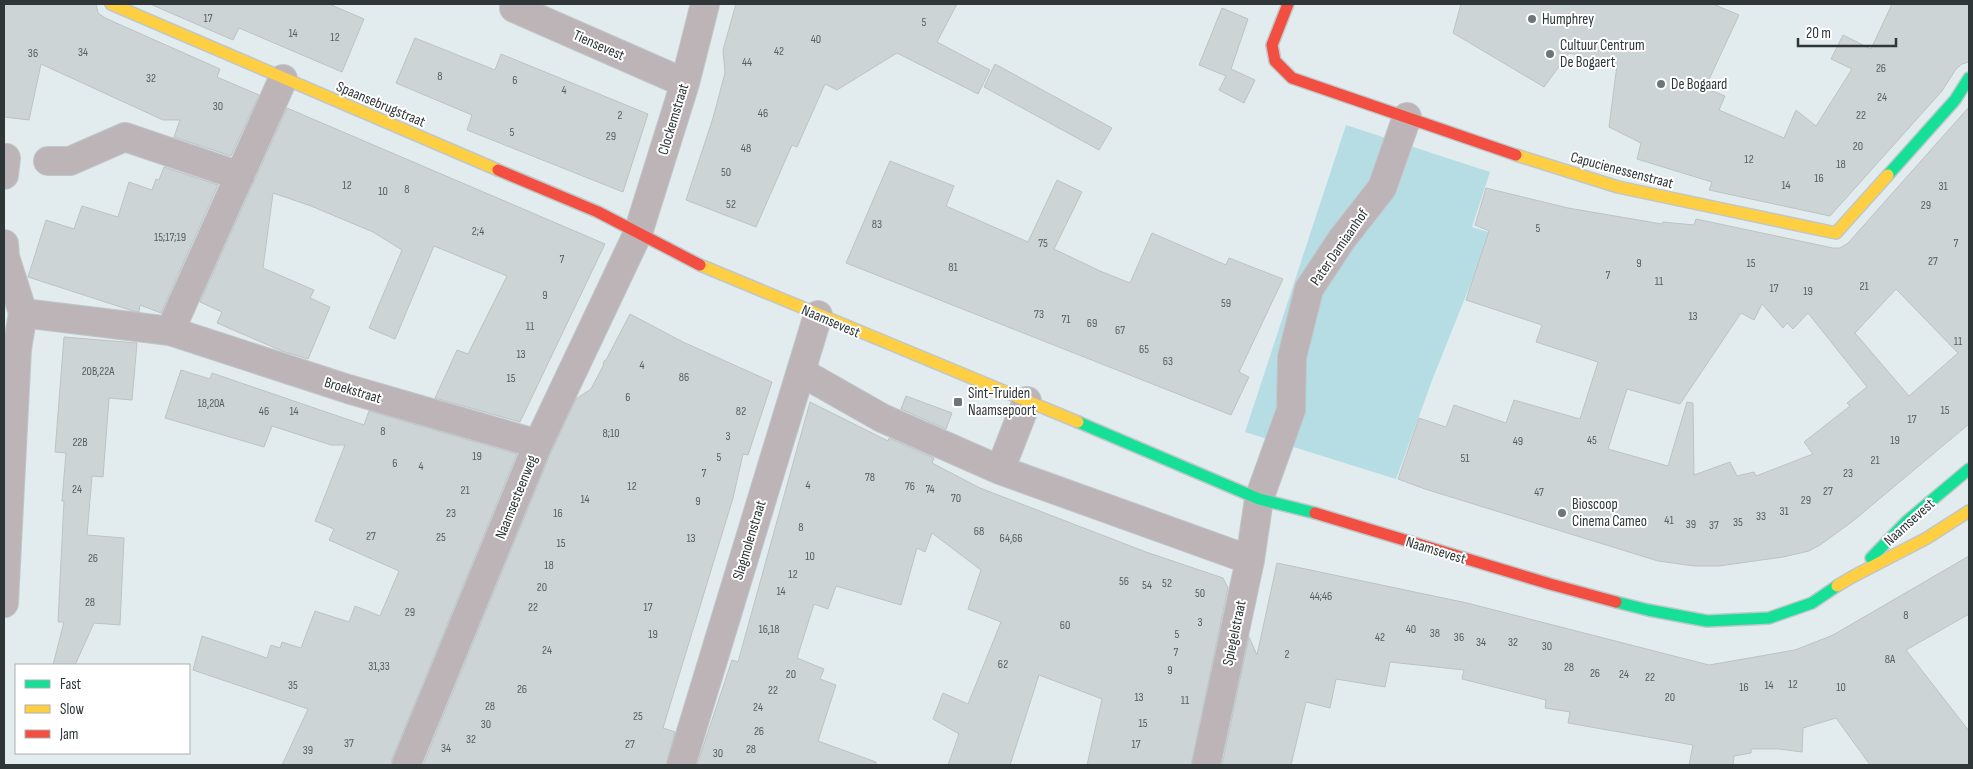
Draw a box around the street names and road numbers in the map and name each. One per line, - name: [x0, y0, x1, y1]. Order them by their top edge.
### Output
- street label: Tiensevest: [570, 26, 628, 65]
- street label: Spaansebrugstraat: [333, 77, 429, 132]
- street label: Clockemstraat: [654, 81, 693, 157]
- street label: Capucienessenstraat: [1568, 148, 1676, 193]
- street label: Pater Damiaanhof: [1306, 205, 1373, 289]
- street label: Naamsevest: [799, 301, 863, 342]
- street label: Broekstraat: [322, 373, 384, 408]
- street label: Naamsesteenweg: [491, 452, 542, 542]
- street label: Naamsevest: [1880, 494, 1939, 550]
- street label: Slagmolenstraat: [728, 498, 771, 582]
- street label: Naamsevest: [1404, 532, 1469, 569]
- street label: Spiegelstraat: [1218, 598, 1251, 668]

